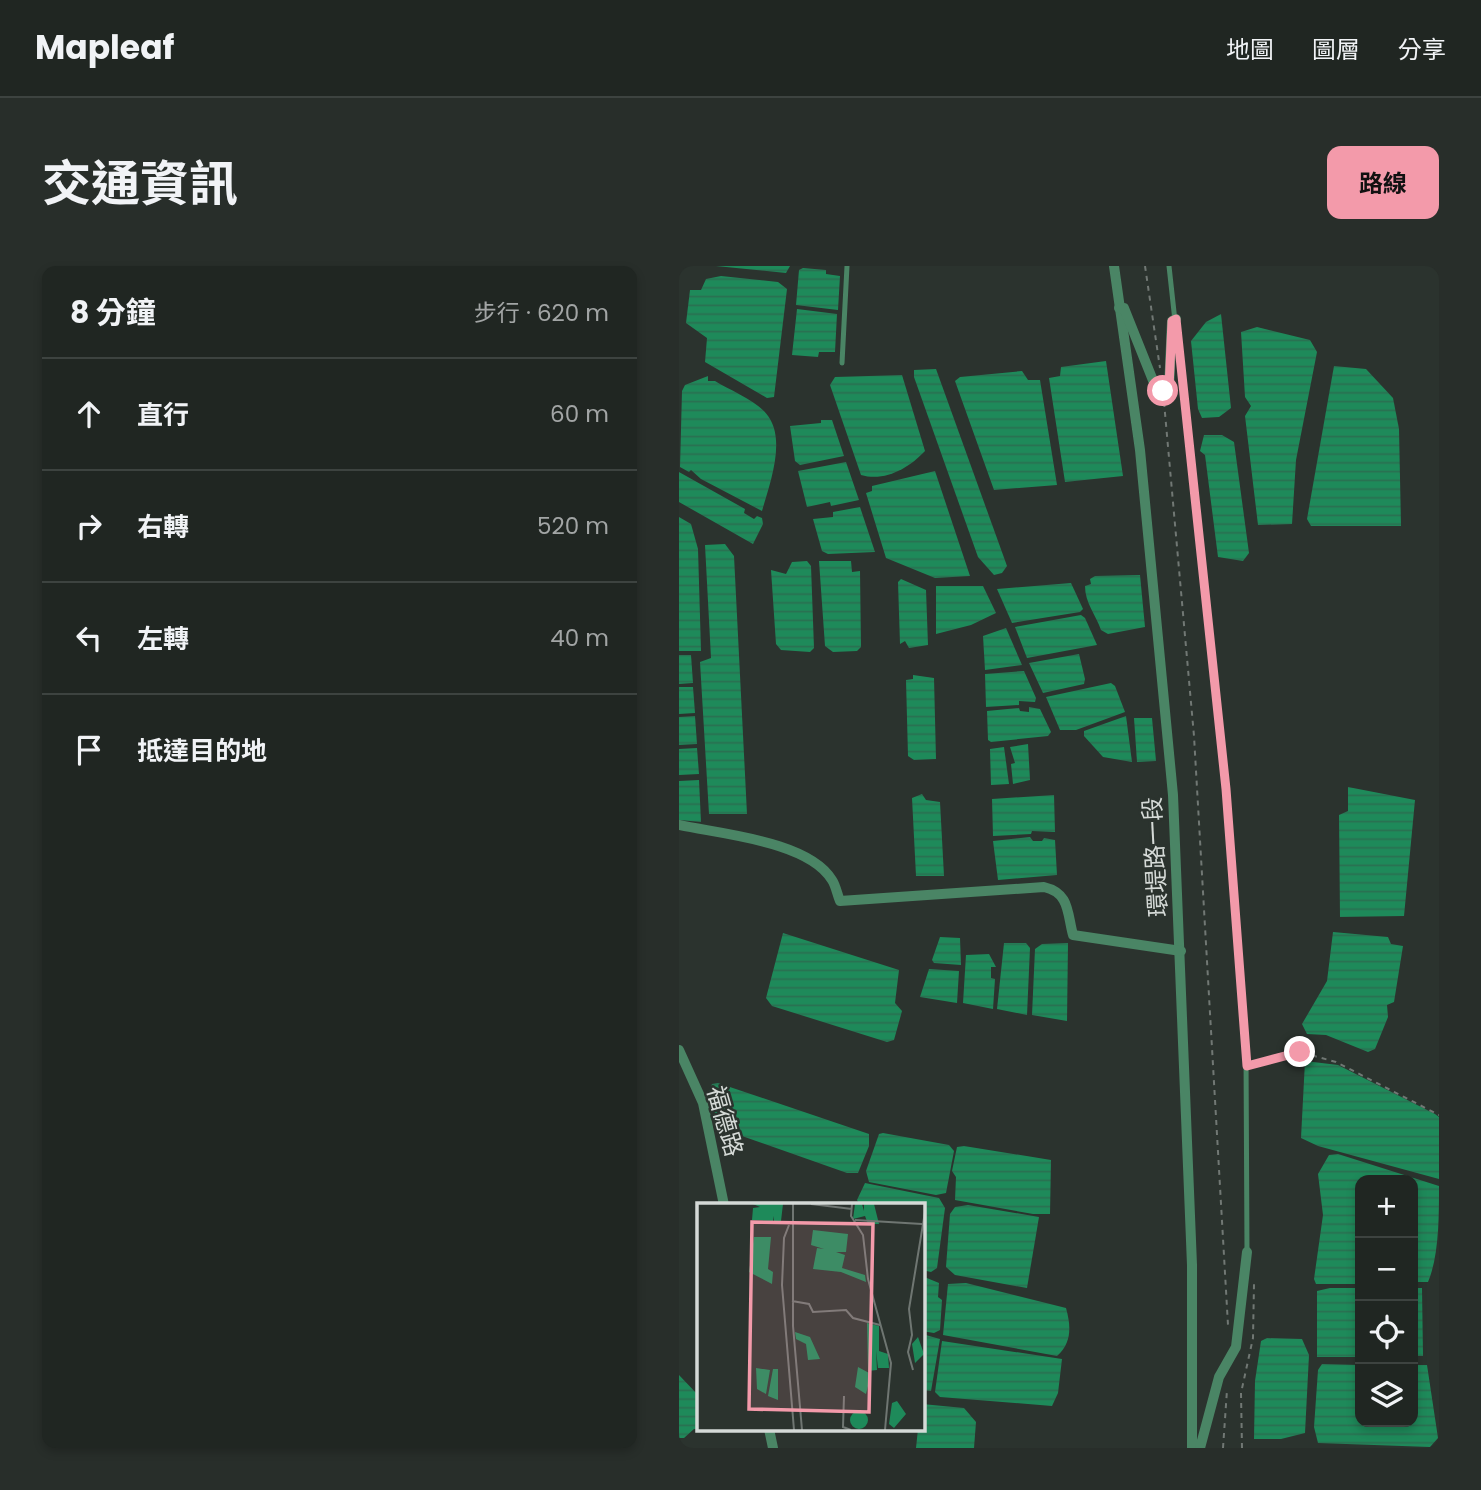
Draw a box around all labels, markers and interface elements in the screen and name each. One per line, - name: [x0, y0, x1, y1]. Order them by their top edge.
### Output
- text: Mapleaf: [35, 24, 174, 71]
- text: 地圖: [1226, 33, 1274, 66]
- text: 圖層: [1312, 33, 1360, 66]
- text: 分享: [1398, 33, 1446, 66]
- button: 路線: [1327, 146, 1439, 219]
- text: 交通資訊: [42, 150, 238, 218]
- text: 8 分鐘: [70, 291, 156, 334]
- text: 步行 · 620 m: [474, 297, 609, 329]
- route start: [1147, 375, 1178, 406]
- icon: ahead: [70, 395, 108, 433]
- text: 直行: [137, 397, 189, 433]
- text: 60 m: [550, 398, 609, 430]
- icon: right: [70, 507, 108, 545]
- text: 右轉: [137, 509, 189, 545]
- text: 520 m: [537, 510, 609, 542]
- icon: left: [70, 619, 108, 657]
- text: 左轉: [137, 621, 189, 657]
- text: 40 m: [550, 622, 609, 654]
- icon: arrive: [70, 731, 108, 769]
- text: 抵達目的地: [137, 733, 267, 769]
- street label: 環堤路一段: [1135, 796, 1175, 918]
- route end: [1284, 1036, 1315, 1067]
- street label: 福德路: [699, 1082, 751, 1160]
- map controls: [1355, 1175, 1418, 1427]
- button: +: [1355, 1175, 1418, 1238]
- inset map: [697, 1203, 924, 1430]
- button: −: [1355, 1238, 1418, 1301]
- button: locate: [1355, 1301, 1418, 1364]
- button: layers: [1355, 1364, 1418, 1427]

